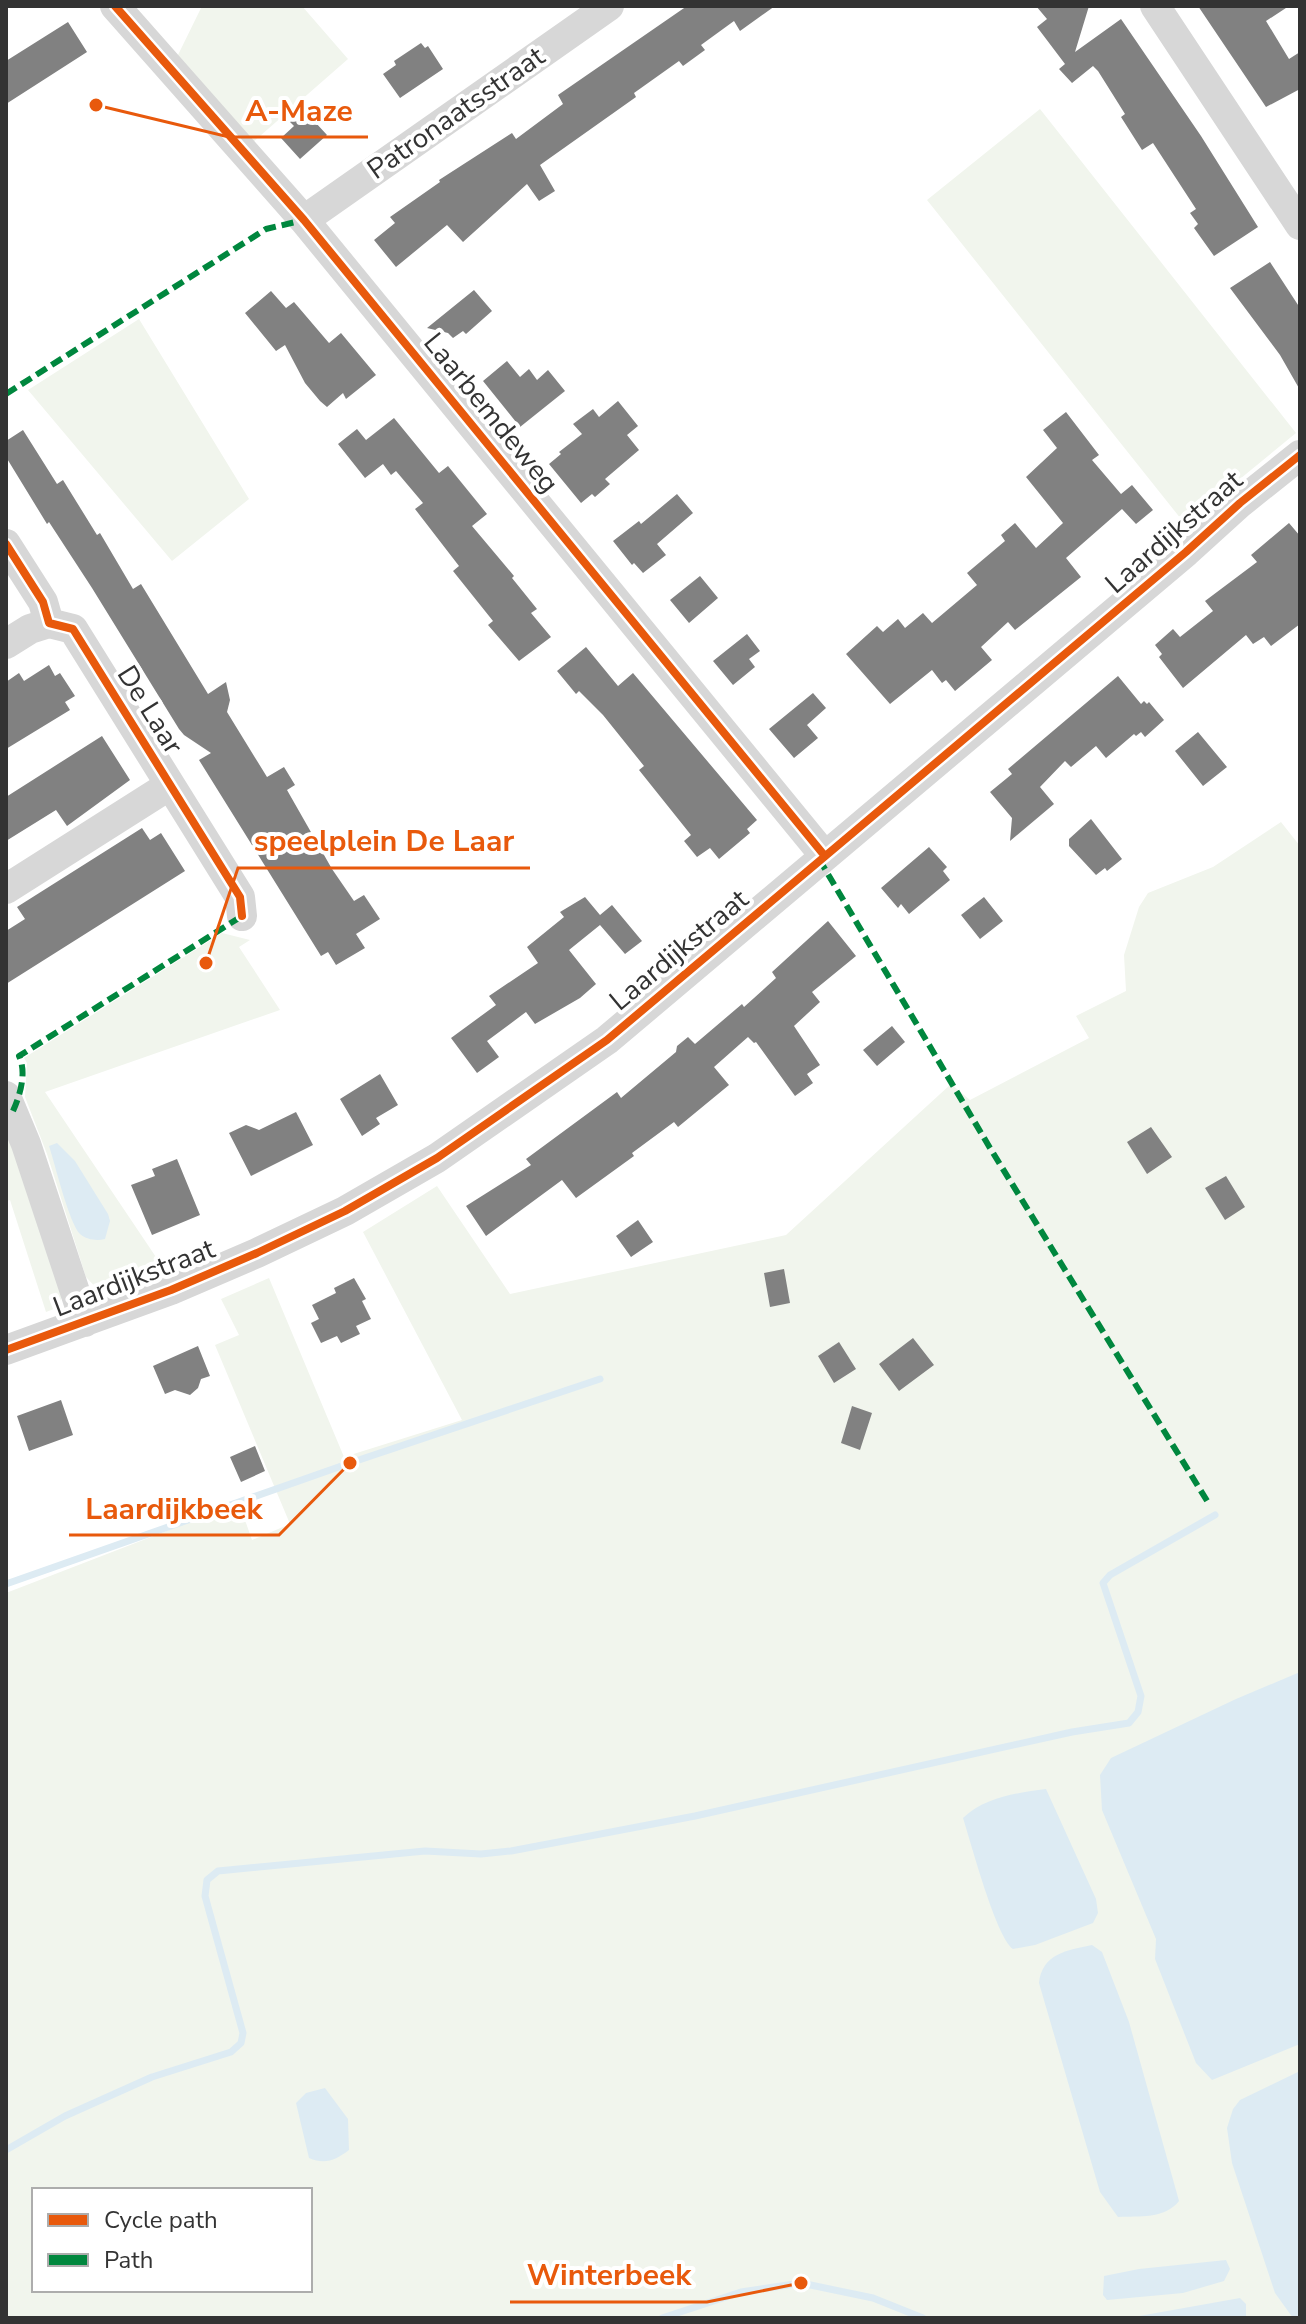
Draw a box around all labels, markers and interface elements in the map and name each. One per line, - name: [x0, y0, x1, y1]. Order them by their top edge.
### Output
- street label: Patronaatsstraat: [360, 38, 552, 188]
- callout: A-Maze: [229, 83, 368, 137]
- text: A-Maze: [245, 91, 353, 132]
- street label: Laarbemdeweg: [415, 325, 567, 501]
- street label: Laardijkstraat: [1097, 462, 1251, 602]
- street label: De Laar: [108, 658, 192, 762]
- callout: speelplein De Laar: [238, 814, 530, 868]
- text: speelplein De Laar: [254, 821, 514, 862]
- street label: Laardijkstraat: [602, 881, 757, 1019]
- street label: Laardijkstraat: [48, 1230, 221, 1326]
- callout: Laardijkbeek: [69, 1481, 279, 1535]
- text: Laardijkbeek: [85, 1489, 264, 1530]
- legend: [32, 2188, 312, 2292]
- text: Cycle path: [104, 2204, 218, 2236]
- text: Path: [104, 2244, 153, 2276]
- callout: Winterbeek: [510, 2248, 707, 2302]
- text: Winterbeek: [527, 2255, 692, 2296]

